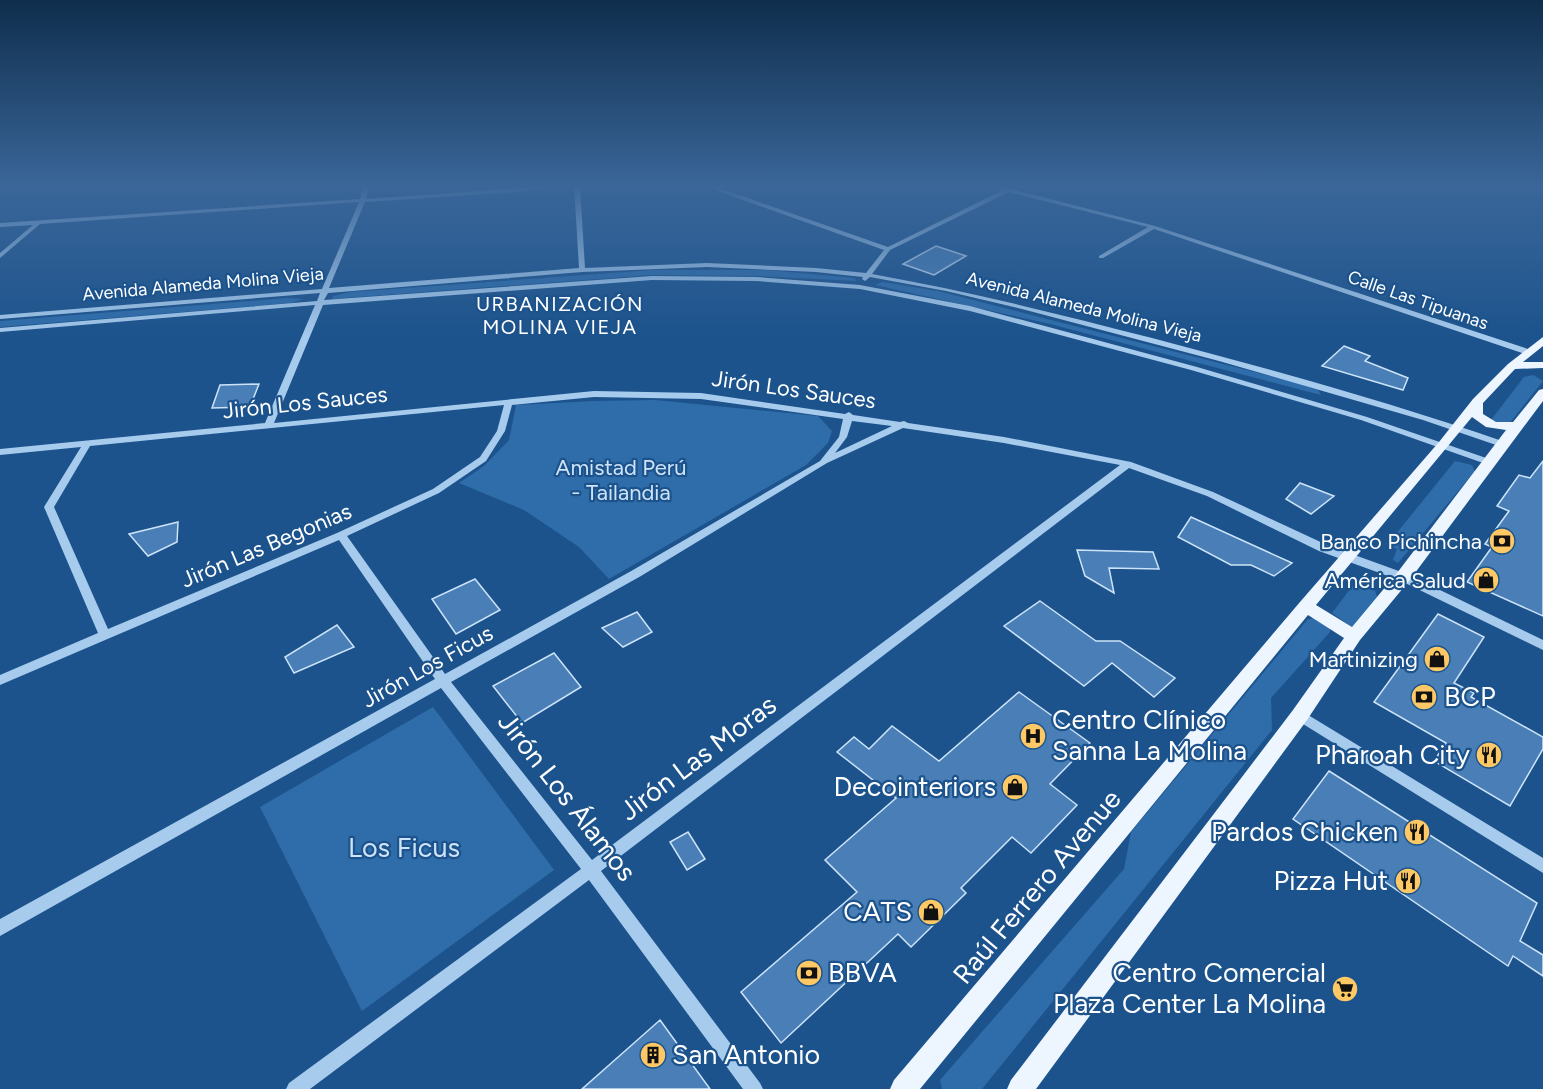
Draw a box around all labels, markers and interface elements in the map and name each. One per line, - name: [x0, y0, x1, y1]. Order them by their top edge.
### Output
- street label: Avenida Alameda Molina Vieja: [82, 262, 324, 306]
- street label: Calle Las Tipuanas: [1345, 266, 1491, 334]
- street label: Avenida Alameda Molina Vieja: [964, 267, 1204, 347]
- district label: URBANIZACIÓN MOLINA VIEJA: [476, 292, 644, 339]
- street label: Jirón Los Sauces: [710, 365, 878, 414]
- street label: Jirón Los Sauces: [221, 380, 389, 425]
- park label: Amistad Perú - Tailandia: [555, 454, 687, 506]
- street label: Jirón Las Begonias: [177, 497, 356, 594]
- bank icon: Banco Pichincha: [1487, 526, 1517, 556]
- place label: Banco Pichincha: [1320, 528, 1482, 555]
- shop icon: América Salud: [1471, 565, 1501, 595]
- place label: América Salud: [1325, 567, 1466, 594]
- street label: Jirón Los Ficus: [357, 619, 498, 714]
- shop icon: Martinizing: [1422, 644, 1452, 674]
- place label: Martinizing: [1309, 646, 1418, 673]
- place label: BCP: [1444, 680, 1496, 713]
- bank icon: BCP: [1409, 682, 1439, 712]
- street label: Jirón Las Moras: [613, 688, 783, 827]
- place label: Centro Clínico Sanna La Molina: [1052, 703, 1247, 767]
- street label: Jirón Los Álamos: [491, 706, 643, 888]
- hospital icon: Centro Clínico Sanna La Molina: [1018, 721, 1048, 751]
- place label: Pharoah City: [1315, 738, 1470, 771]
- restaurant icon: Pharoah City: [1474, 740, 1504, 770]
- place label: Decointeriors: [833, 770, 996, 803]
- shop icon: Decointeriors: [1000, 772, 1030, 802]
- street label: Raúl Ferrero Avenue: [946, 783, 1127, 990]
- place label: Pardos Chicken: [1211, 815, 1398, 848]
- restaurant icon: Pardos Chicken: [1402, 817, 1432, 847]
- park label: Los Ficus: [348, 831, 460, 864]
- place label: Pizza Hut: [1274, 864, 1388, 897]
- restaurant icon: Pizza Hut: [1393, 866, 1423, 896]
- place label: CATS: [843, 895, 912, 928]
- shop icon: CATS: [916, 897, 946, 927]
- place label: BBVA: [828, 956, 898, 989]
- place label: Centro Comercial Plaza Center La Molina: [1053, 956, 1326, 1020]
- bank icon: BBVA: [794, 958, 824, 988]
- supermarket icon: Centro Comercial Plaza Center La Molina: [1330, 974, 1360, 1004]
- place label: San Antonio: [672, 1038, 820, 1071]
- building icon: San Antonio: [638, 1040, 668, 1070]

